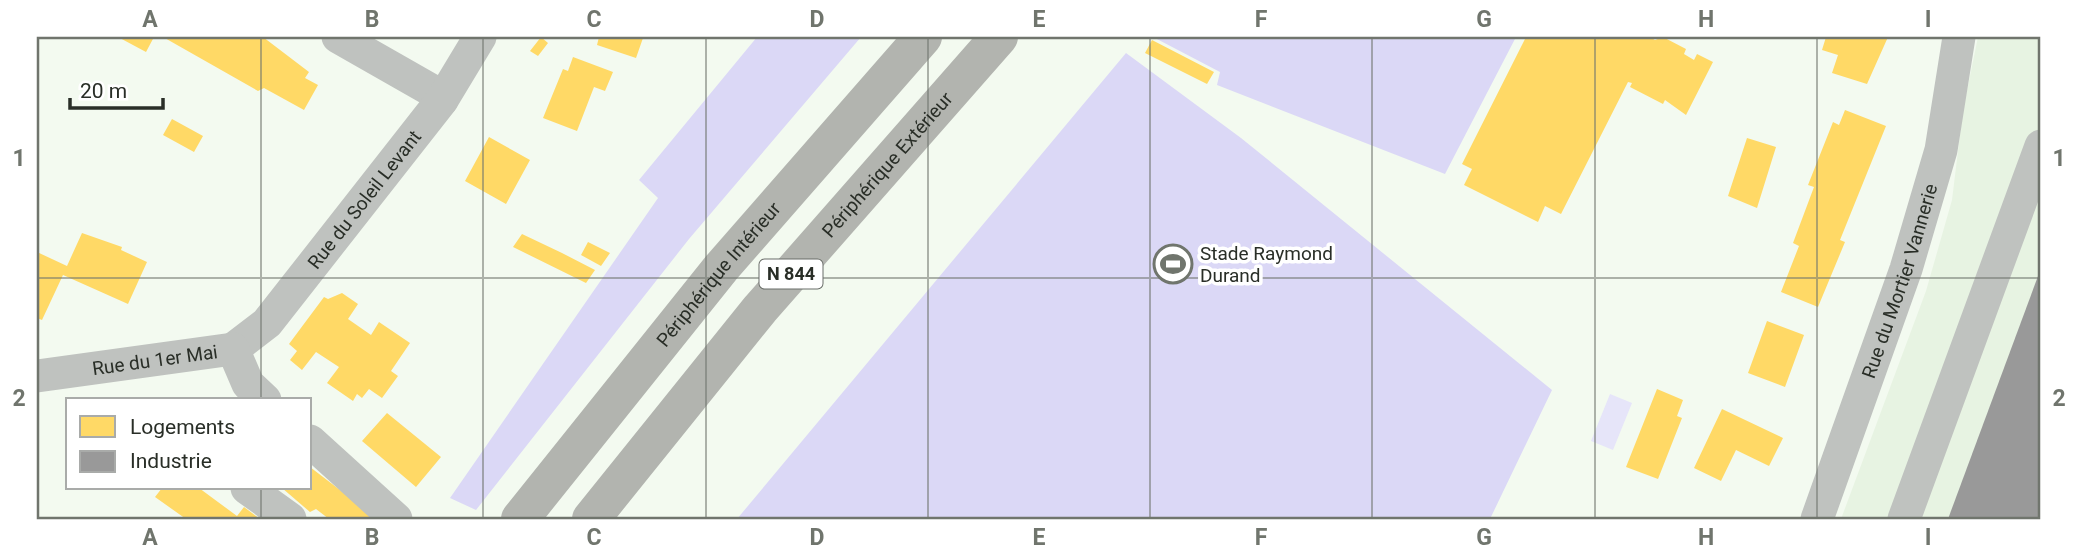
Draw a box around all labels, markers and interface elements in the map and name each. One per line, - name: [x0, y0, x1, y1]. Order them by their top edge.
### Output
- text: A: [142, 6, 158, 33]
- text: B: [365, 6, 379, 33]
- text: C: [586, 6, 602, 33]
- text: D: [810, 6, 824, 33]
- text: E: [1033, 6, 1046, 33]
- text: F: [1255, 6, 1268, 33]
- text: G: [1476, 6, 1492, 33]
- text: H: [1698, 6, 1714, 33]
- text: I: [1925, 6, 1931, 33]
- scale bar: [70, 66, 163, 110]
- text: 20 m: [80, 79, 127, 103]
- street label: Périphérique Extérieur: [817, 87, 958, 242]
- street label: Rue du Soleil Levant: [303, 126, 426, 274]
- text: 1: [12, 145, 26, 172]
- text: 1: [2052, 145, 2066, 172]
- street label: Rue du Mortier Vannerie: [1857, 181, 1942, 382]
- street label: Périphérique Intérieur: [652, 197, 786, 351]
- place label: Stade Raymond Durand: [1200, 242, 1333, 287]
- sports icon: Stade Raymond Durand: [1152, 243, 1194, 285]
- road number: N 844: [760, 260, 822, 288]
- street label: Rue du 1er Mai: [91, 340, 219, 380]
- text: 2: [12, 385, 26, 412]
- text: 2: [2052, 385, 2066, 412]
- legend: [66, 398, 312, 490]
- text: Logements: [130, 415, 235, 439]
- text: Industrie: [130, 449, 212, 473]
- text: A: [142, 524, 158, 551]
- text: B: [365, 524, 379, 551]
- text: C: [586, 524, 602, 551]
- text: D: [810, 524, 824, 551]
- text: E: [1033, 524, 1046, 551]
- text: F: [1255, 524, 1268, 551]
- text: G: [1476, 524, 1492, 551]
- text: H: [1698, 524, 1714, 551]
- text: I: [1925, 524, 1931, 551]

